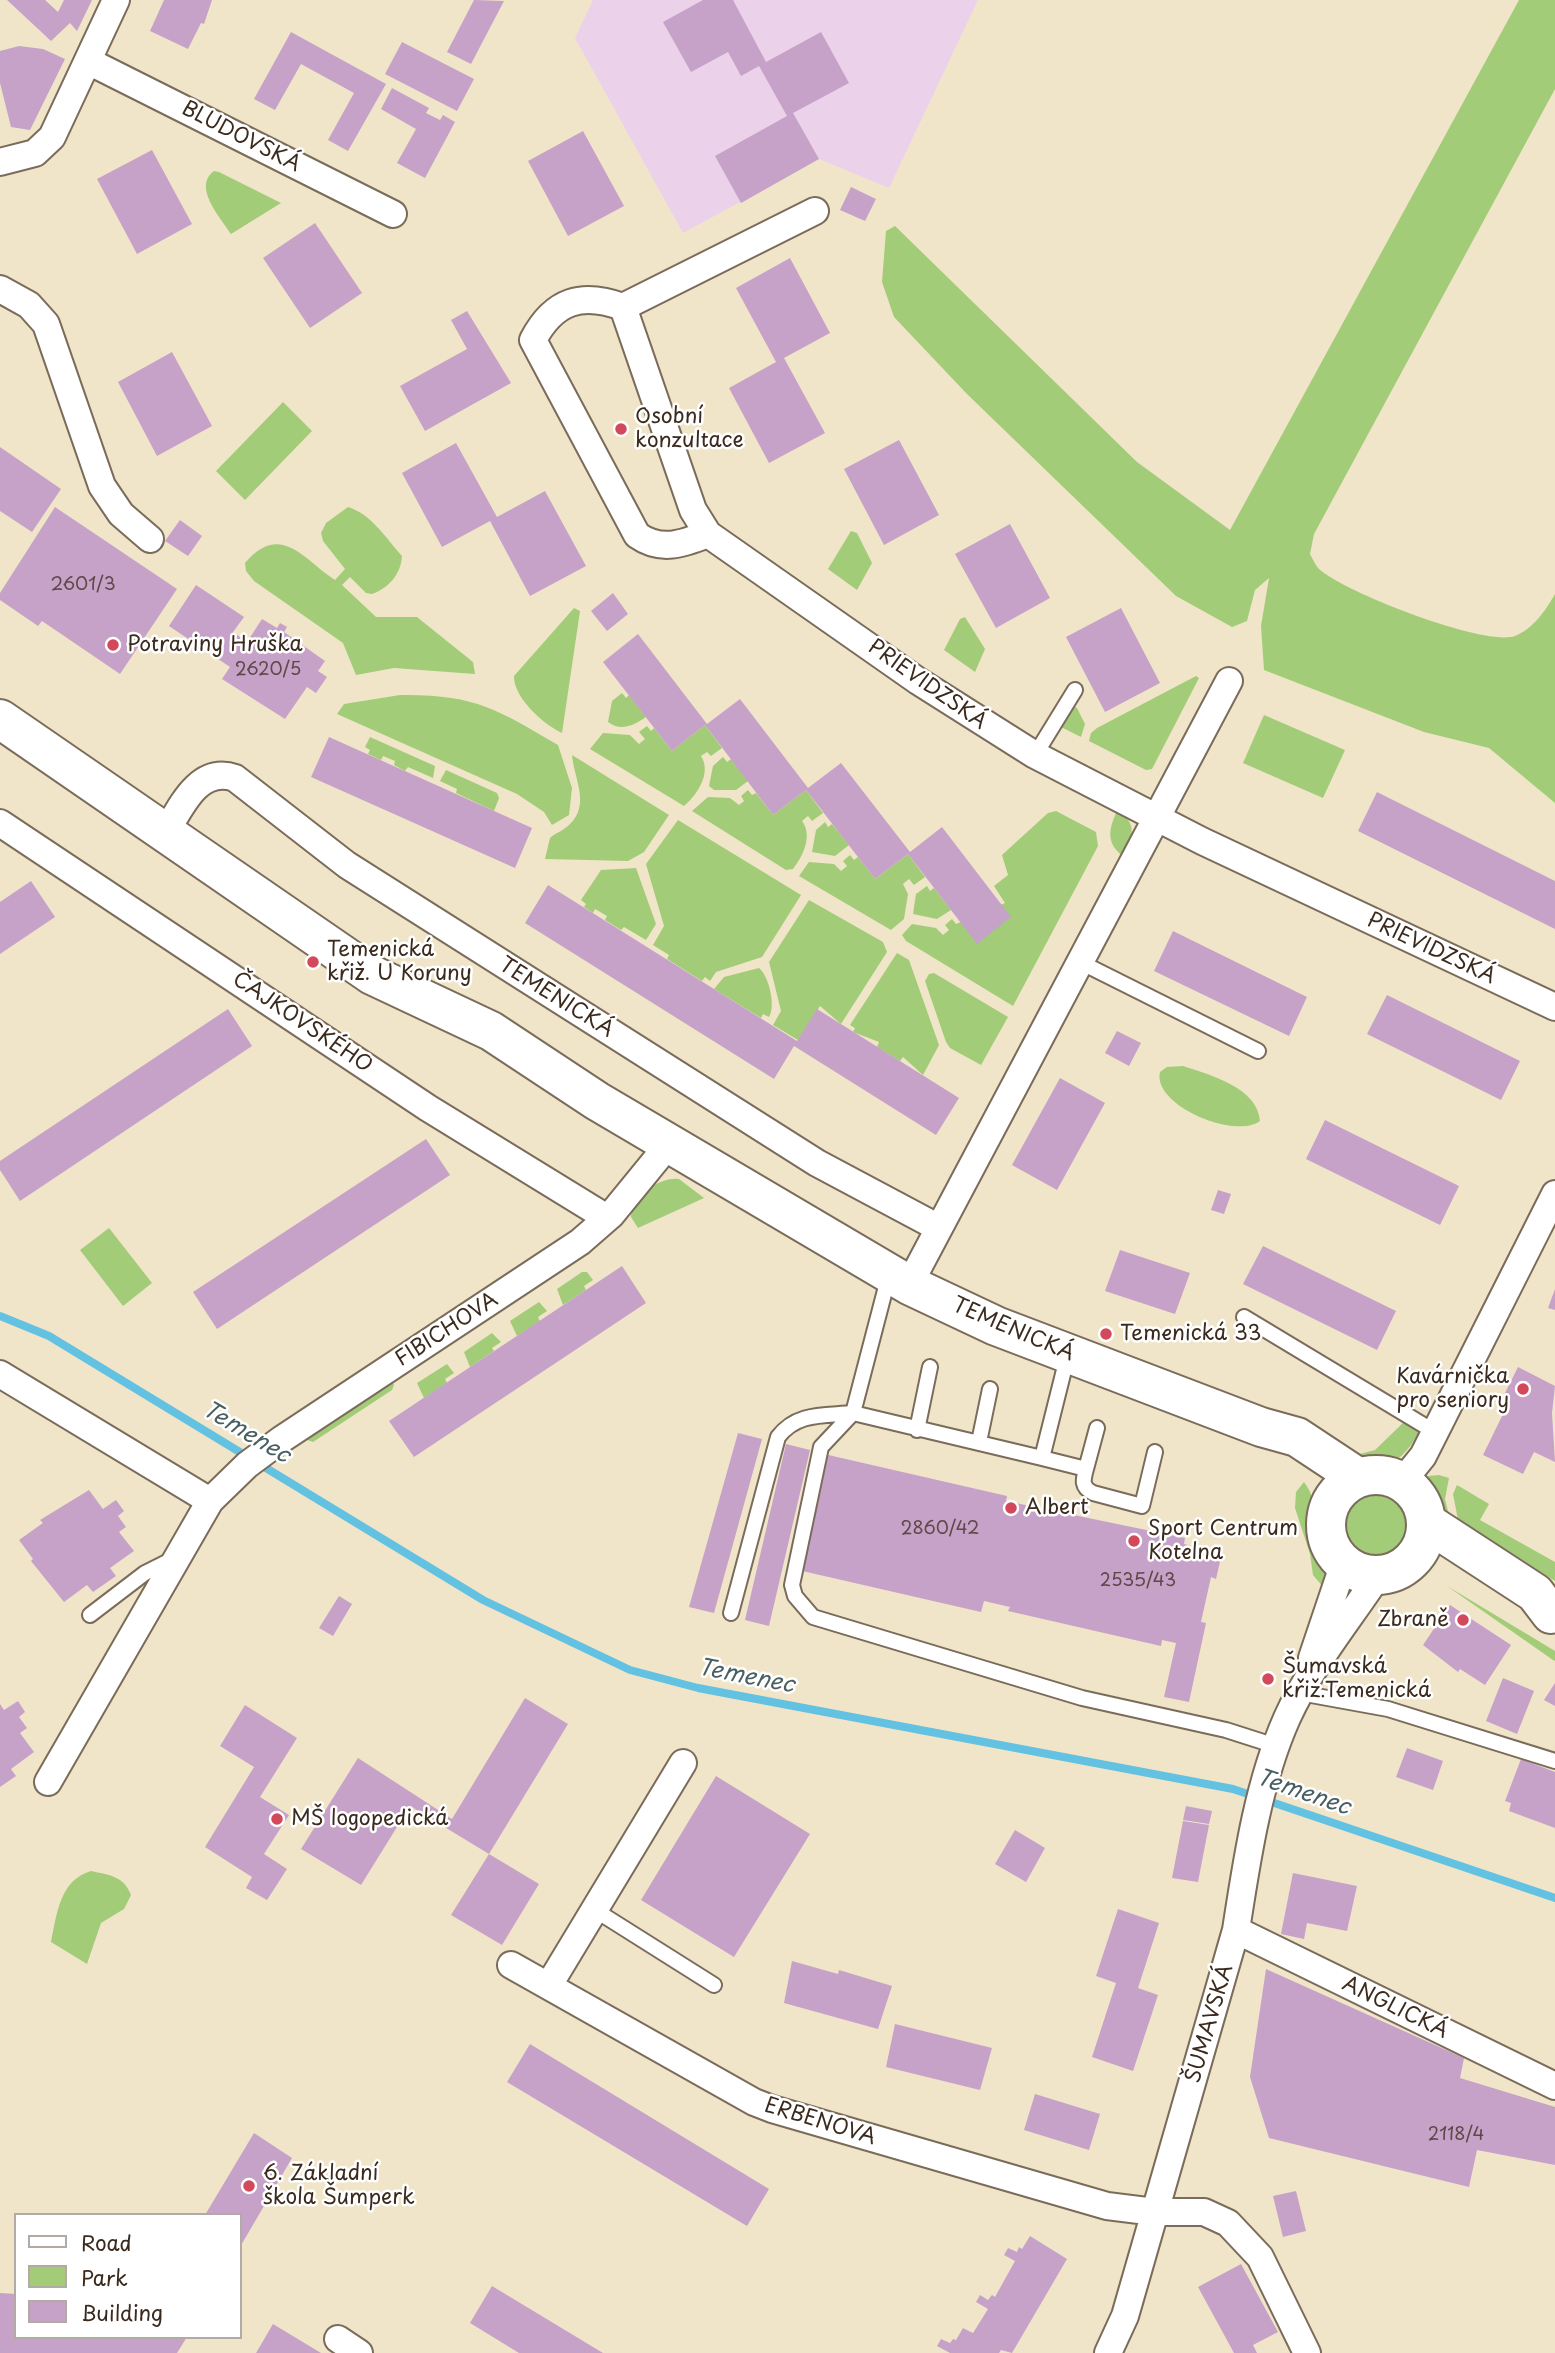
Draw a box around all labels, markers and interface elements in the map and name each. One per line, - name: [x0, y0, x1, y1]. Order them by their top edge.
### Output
- street label: BLUDOVSKÁ: [177, 96, 305, 178]
- place label: Osobní konzultace: [635, 404, 744, 454]
- marker: Osobní konzultace: [613, 421, 629, 437]
- house number: 2601/3: [50, 574, 116, 596]
- place label: Potraviny Hruška: [127, 632, 303, 658]
- street label: PRIEVIDZSKÁ: [863, 635, 991, 735]
- marker: Potraviny Hruška: [105, 637, 121, 653]
- house number: 2620/5: [235, 659, 301, 681]
- street label: PRIEVIDZSKÁ: [1363, 908, 1499, 990]
- place label: Temenická křiž. U Koruny: [327, 937, 472, 987]
- street label: TEMENICKÁ: [494, 953, 618, 1043]
- marker: Temenická křiž. U Koruny: [305, 954, 321, 970]
- street label: ČAJKOVSKÉHO: [227, 967, 377, 1079]
- street label: FIBICHOVA: [391, 1288, 503, 1372]
- street label: TEMENICKÁ: [948, 1293, 1078, 1367]
- place label: Temenická 33: [1120, 1321, 1261, 1347]
- marker: Temenická 33: [1098, 1326, 1114, 1342]
- place label: Kavárnička pro seniory: [1396, 1364, 1509, 1414]
- marker: Kavárnička pro seniory: [1515, 1381, 1531, 1397]
- water label: Temenec: [197, 1396, 295, 1470]
- place label: Albert: [1025, 1495, 1089, 1521]
- marker: Albert: [1003, 1500, 1019, 1516]
- place label: Sport Centrum Kotelna: [1148, 1516, 1298, 1566]
- house number: 2860/42: [900, 1518, 980, 1540]
- marker: Sport Centrum Kotelna: [1126, 1533, 1142, 1549]
- house number: 2535/43: [1100, 1570, 1176, 1592]
- place label: Zbraně: [1377, 1607, 1449, 1633]
- marker: Zbraně: [1455, 1612, 1471, 1628]
- water label: Temenec: [696, 1654, 796, 1700]
- place label: Šumavská křiž.Temenická: [1282, 1654, 1431, 1704]
- marker: Šumavská křiž.Temenická: [1260, 1671, 1276, 1687]
- water label: Temenec: [1253, 1764, 1353, 1822]
- place label: MŠ logopedická: [291, 1806, 448, 1832]
- marker: MŠ logopedická: [269, 1811, 285, 1827]
- street label: ŠUMAVSKÁ: [1181, 1962, 1239, 2086]
- street label: ANGLICKÁ: [1338, 1972, 1452, 2044]
- street label: ERBENOVA: [761, 2093, 879, 2151]
- house number: 2118/4: [1428, 2124, 1484, 2146]
- place label: 6. Základní škola Šumperk: [263, 2161, 415, 2211]
- marker: 6. Základní škola Šumperk: [241, 2178, 257, 2194]
- legend: [14, 2213, 242, 2339]
- text: Road: [81, 2226, 132, 2258]
- text: Park: [81, 2261, 128, 2293]
- text: Building: [81, 2296, 163, 2328]

